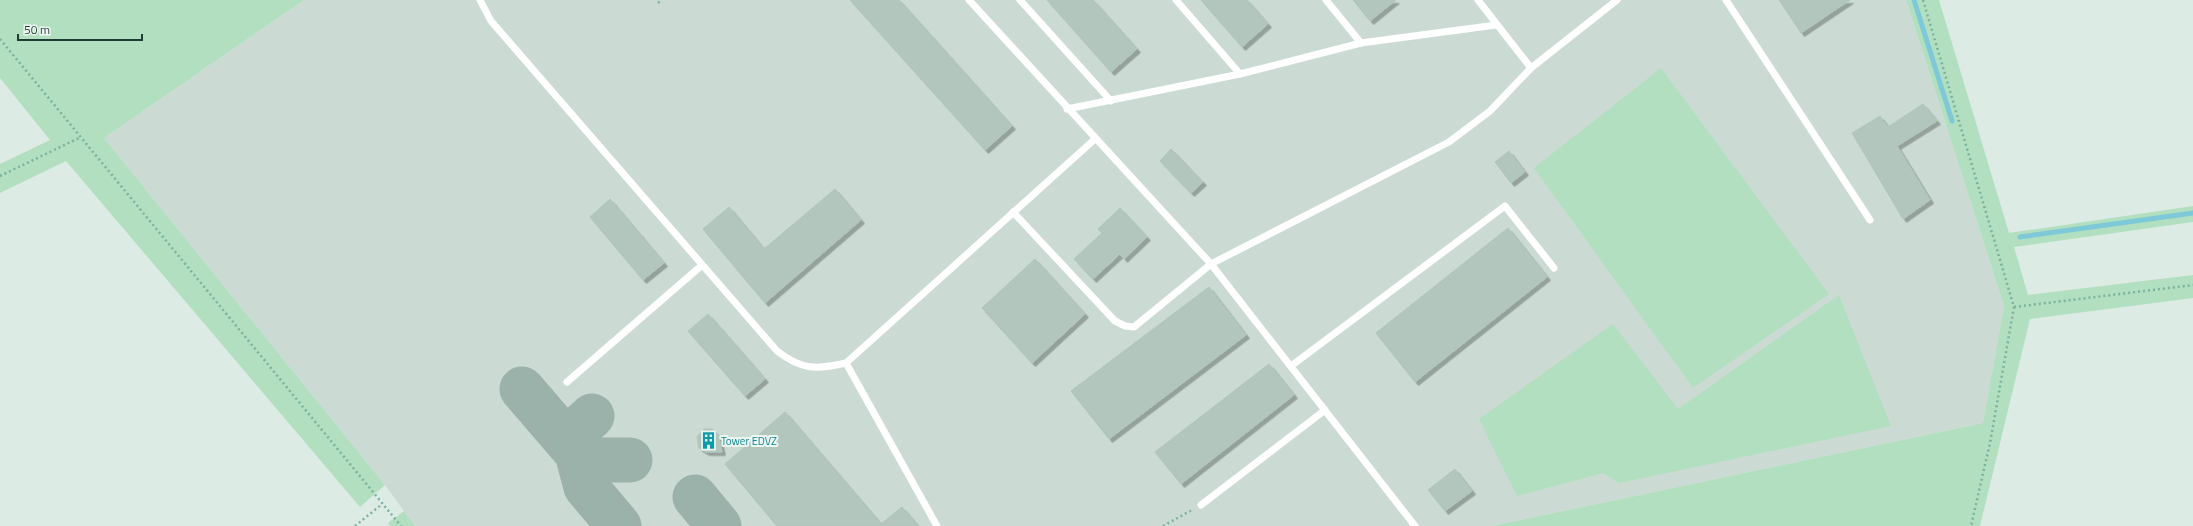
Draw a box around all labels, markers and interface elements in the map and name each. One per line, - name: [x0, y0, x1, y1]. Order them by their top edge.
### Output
- scale bar: [18, 16, 142, 42]
- text: 50 m: [24, 20, 50, 39]
- building icon: Tower EDVZ: [698, 431, 718, 451]
- place label: Tower EDVZ: [721, 433, 777, 449]

